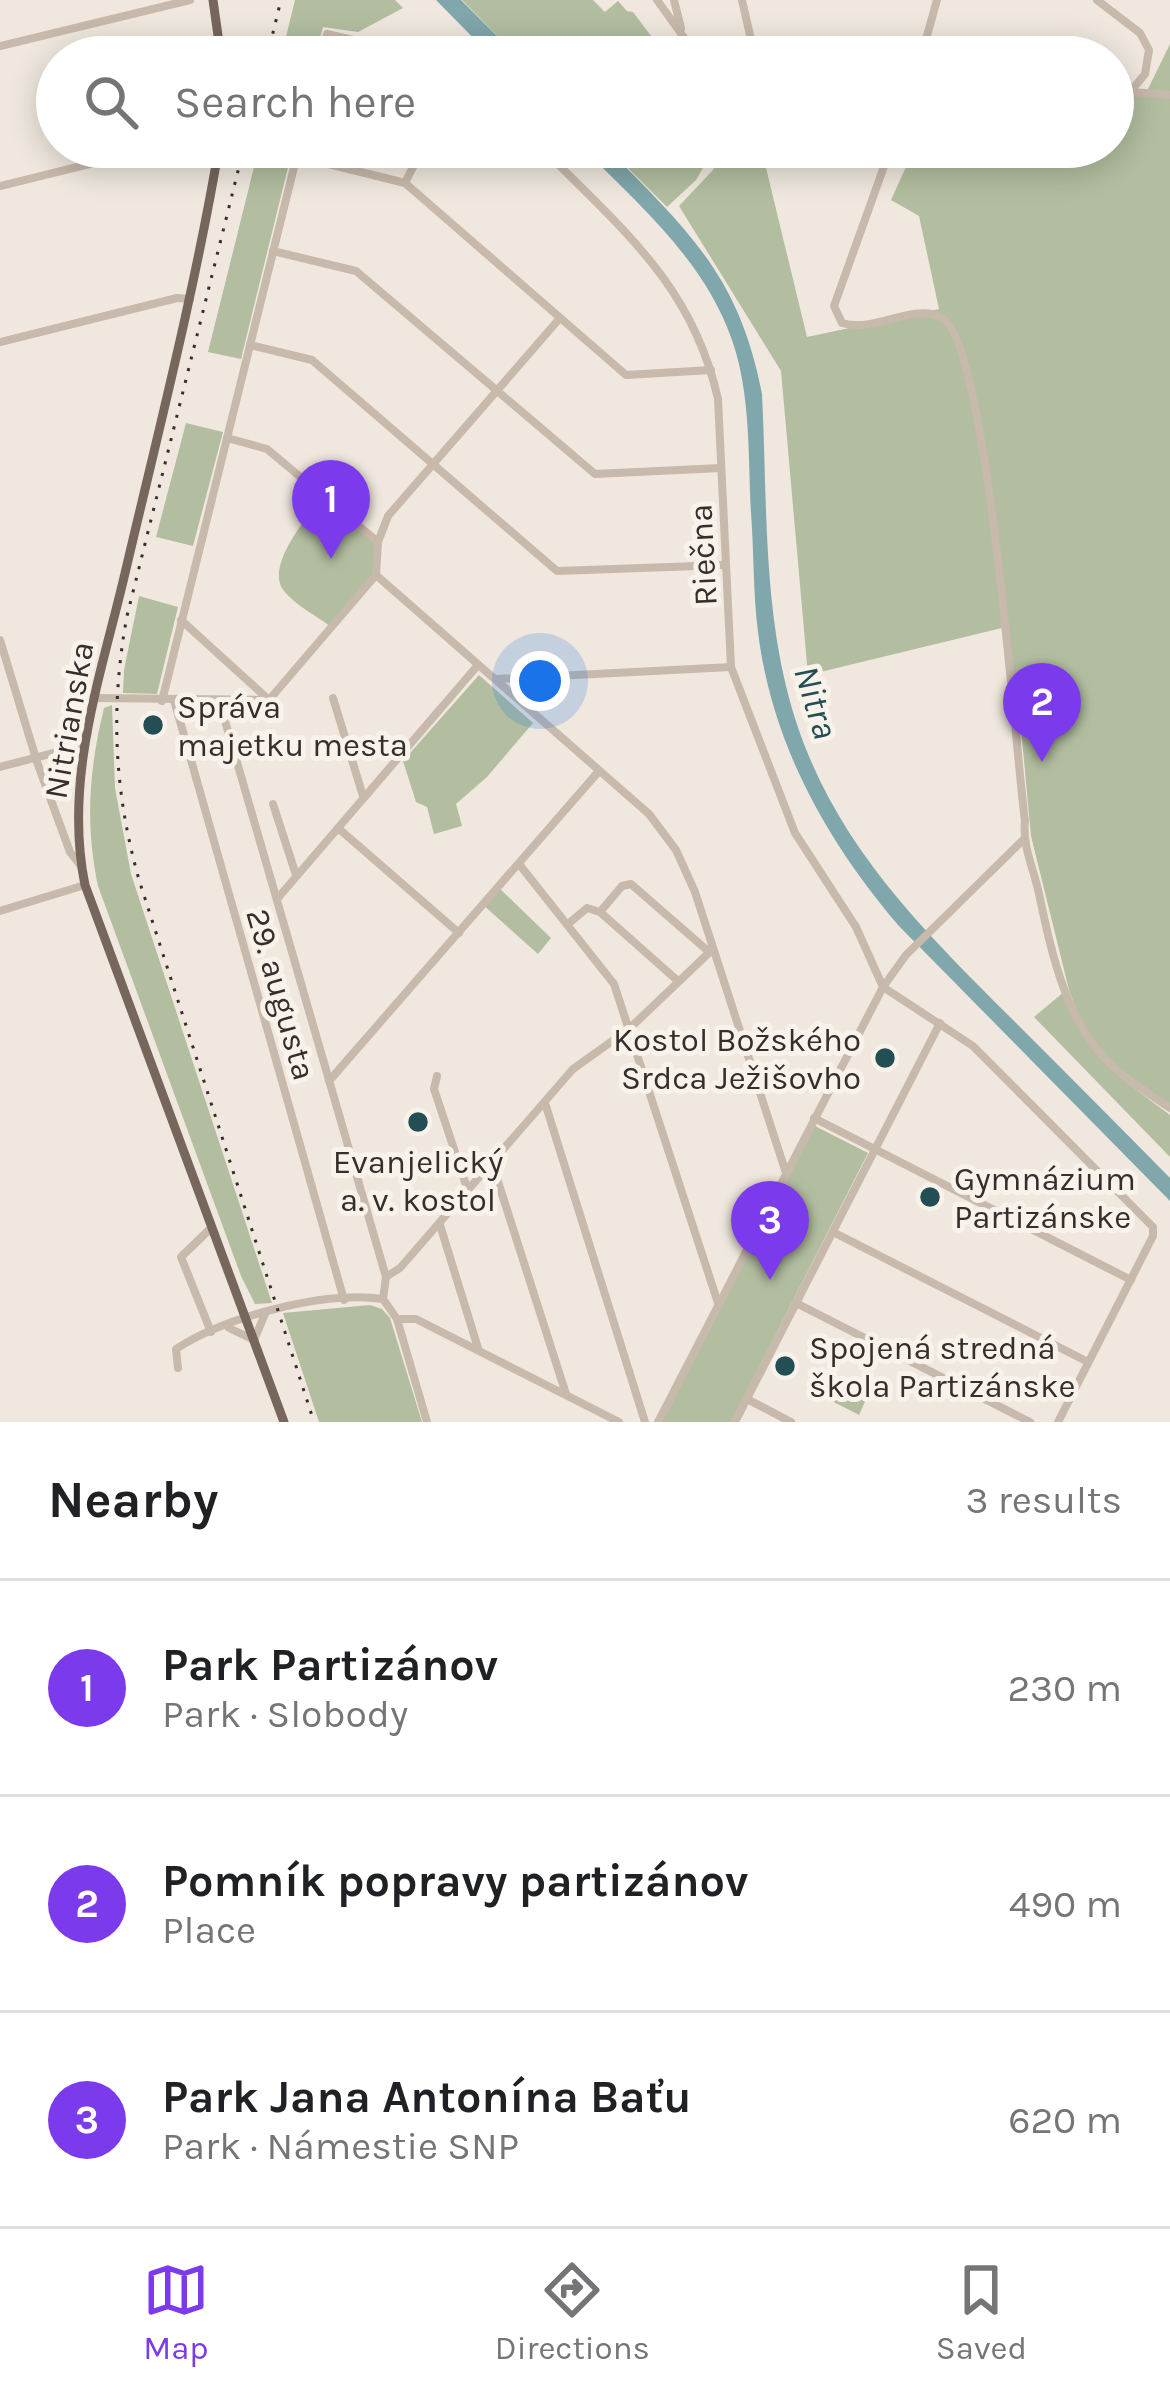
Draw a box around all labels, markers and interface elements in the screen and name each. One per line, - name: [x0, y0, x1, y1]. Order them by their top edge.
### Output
- search box: [36, 36, 1134, 168]
- icon: search: [78, 69, 144, 135]
- text: Search here: [174, 76, 416, 128]
- pin: 1: [292, 460, 370, 559]
- street label: Riečna: [681, 503, 725, 607]
- street label: Nitrianska: [36, 639, 101, 802]
- your location: [510, 651, 570, 711]
- water label: Nitra: [785, 661, 847, 744]
- pin: 2: [1003, 663, 1081, 762]
- place label: Správa majetku mesta: [177, 688, 408, 764]
- marker: Správa majetku mesta: [140, 712, 166, 738]
- street label: 29. augusta: [238, 904, 324, 1084]
- place label: Kostol Božského Srdca Ježišovho: [613, 1021, 861, 1097]
- marker: Kostol Božského Srdca Ježišovho: [872, 1045, 898, 1071]
- marker: Evanjelický a. v. kostol: [405, 1109, 431, 1135]
- place label: Evanjelický a. v. kostol: [333, 1143, 503, 1219]
- place label: Gymnázium Partizánske: [954, 1160, 1136, 1236]
- pin: 3: [731, 1181, 809, 1280]
- marker: Gymnázium Partizánske: [917, 1184, 943, 1210]
- place label: Spojená stredná škola Partizánske: [809, 1329, 1075, 1405]
- marker: Spojená stredná škola Partizánske: [772, 1353, 798, 1379]
- text: Nearby: [48, 1470, 218, 1530]
- text: 3 results: [965, 1477, 1122, 1523]
- text: Park Partizánov: [162, 1639, 498, 1691]
- text: 1: [80, 1665, 94, 1711]
- text: 230 m: [1007, 1665, 1122, 1711]
- text: Park · Slobody: [162, 1691, 408, 1737]
- text: Pomník popravy partizánov: [162, 1855, 748, 1907]
- text: 2: [75, 1881, 99, 1927]
- text: 490 m: [1009, 1881, 1122, 1927]
- text: Place: [162, 1907, 256, 1953]
- text: Park Jana Antonína Baťu: [162, 2071, 692, 2123]
- text: 3: [75, 2097, 99, 2143]
- text: 620 m: [1008, 2097, 1122, 2143]
- text: Park · Námestie SNP: [162, 2123, 519, 2169]
- tab: Map: [143, 2257, 209, 2367]
- tab: Directions: [495, 2257, 650, 2367]
- tab: Saved: [936, 2257, 1027, 2367]

